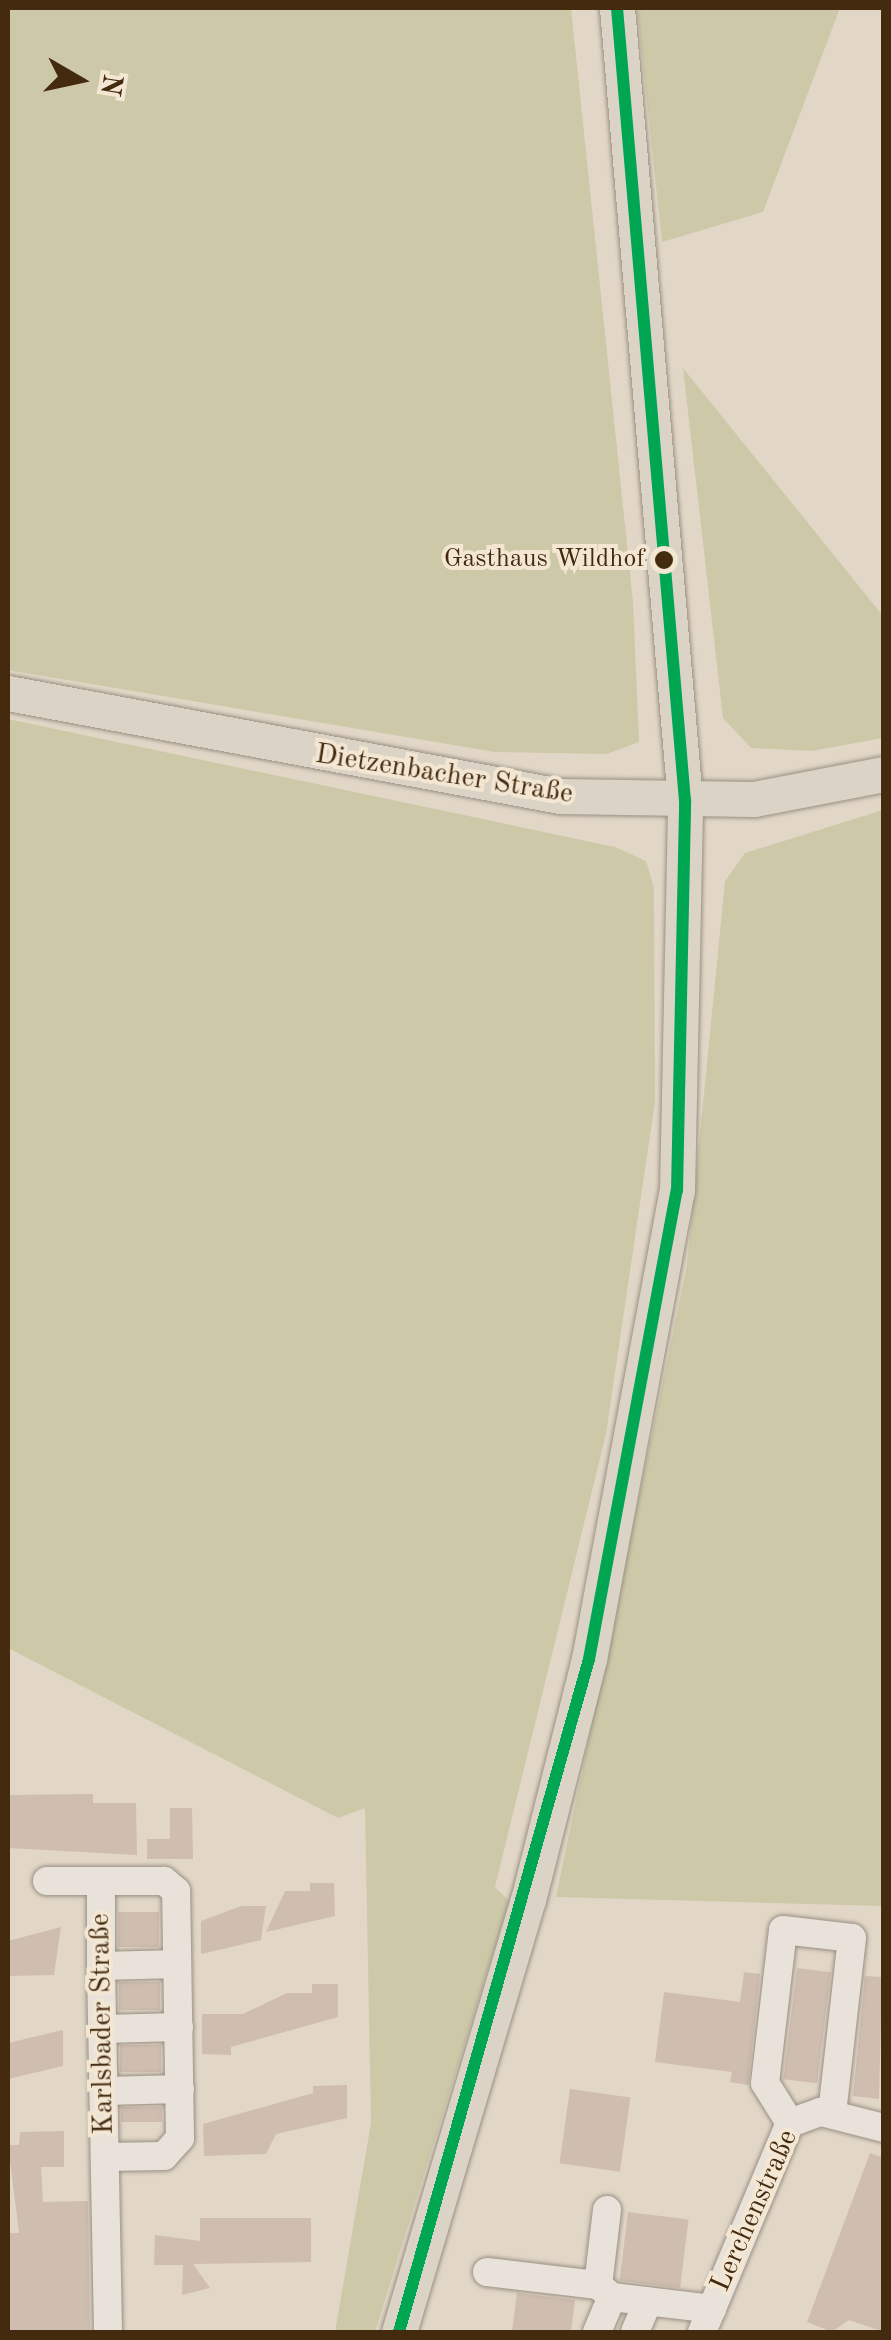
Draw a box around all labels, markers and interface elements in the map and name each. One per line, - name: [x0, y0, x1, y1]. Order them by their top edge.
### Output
- north arrow: [30, 30, 130, 130]
- text: N: [94, 72, 125, 97]
- place label: Gasthaus Wildhof: [444, 544, 645, 576]
- marker: Gasthaus Wildhof: [654, 550, 674, 570]
- street label: Dietzenbacher Straße: [313, 738, 575, 812]
- street label: Karlsbader Straße: [84, 1913, 122, 2135]
- street label: Lerchenstraße: [704, 2125, 806, 2297]

